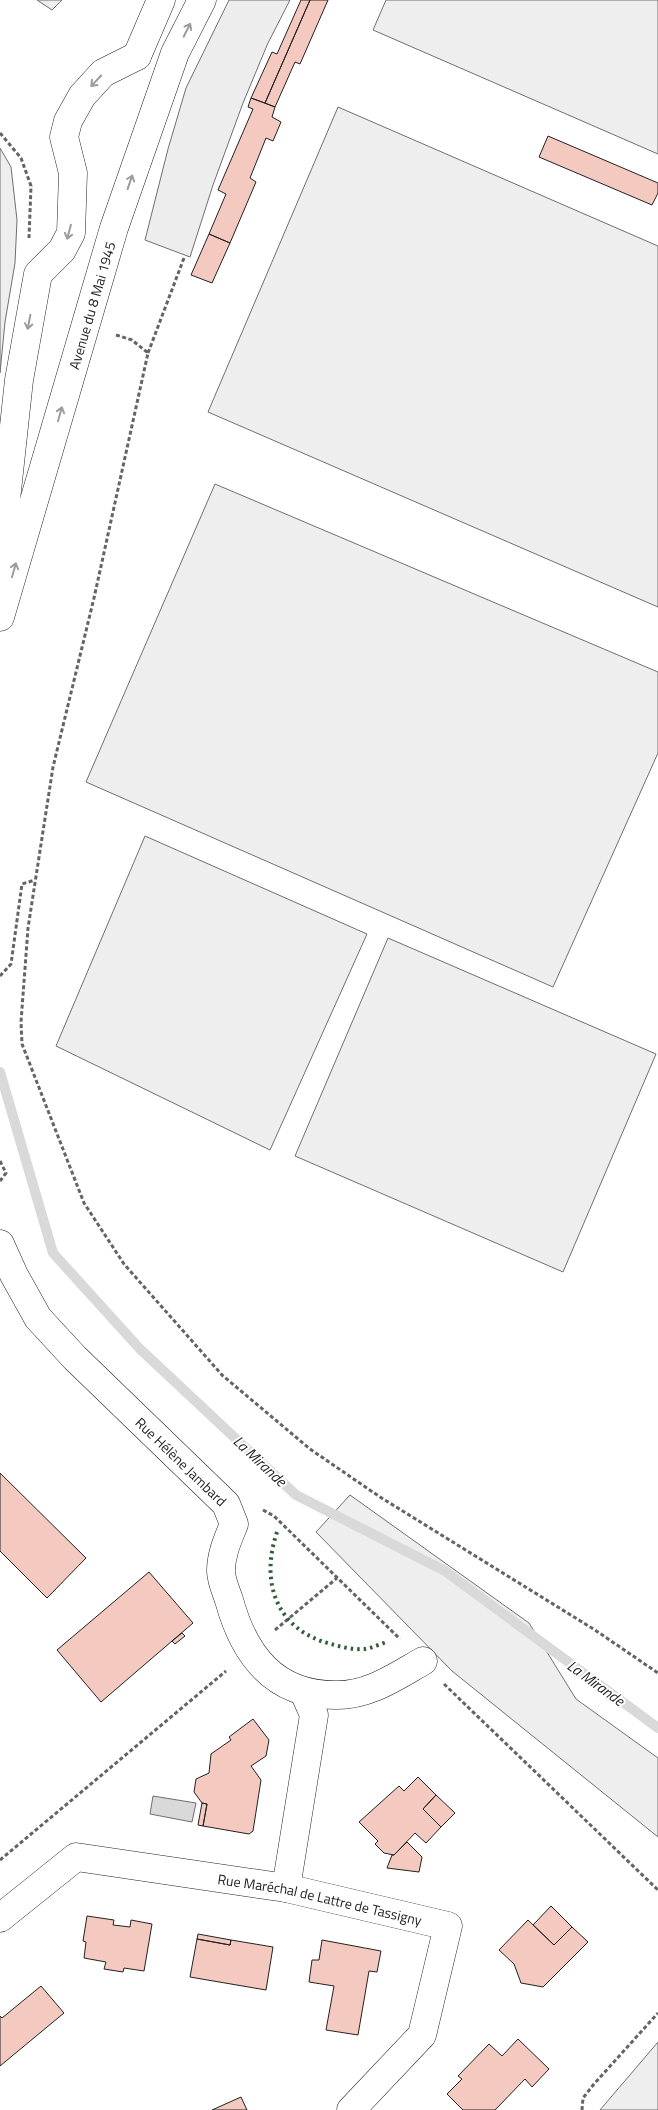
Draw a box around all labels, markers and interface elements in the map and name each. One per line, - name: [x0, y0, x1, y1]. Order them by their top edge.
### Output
- one-way arrow: [182, 22, 192, 37]
- one-way arrow: [90, 75, 102, 87]
- one-way arrow: [126, 174, 135, 190]
- one-way arrow: [64, 224, 73, 240]
- street label: Avenue du 8 Mai 1945: [63, 239, 120, 371]
- one-way arrow: [23, 314, 33, 330]
- one-way arrow: [55, 407, 65, 423]
- one-way arrow: [9, 563, 19, 579]
- street label: Rue Hélène Jambard: [131, 1412, 232, 1510]
- water label: La Mirande: [228, 1430, 293, 1493]
- water label: La Mirande: [563, 1654, 630, 1712]
- street label: Rue Maréchal de Lattre de Tassigny: [216, 1868, 424, 1930]

